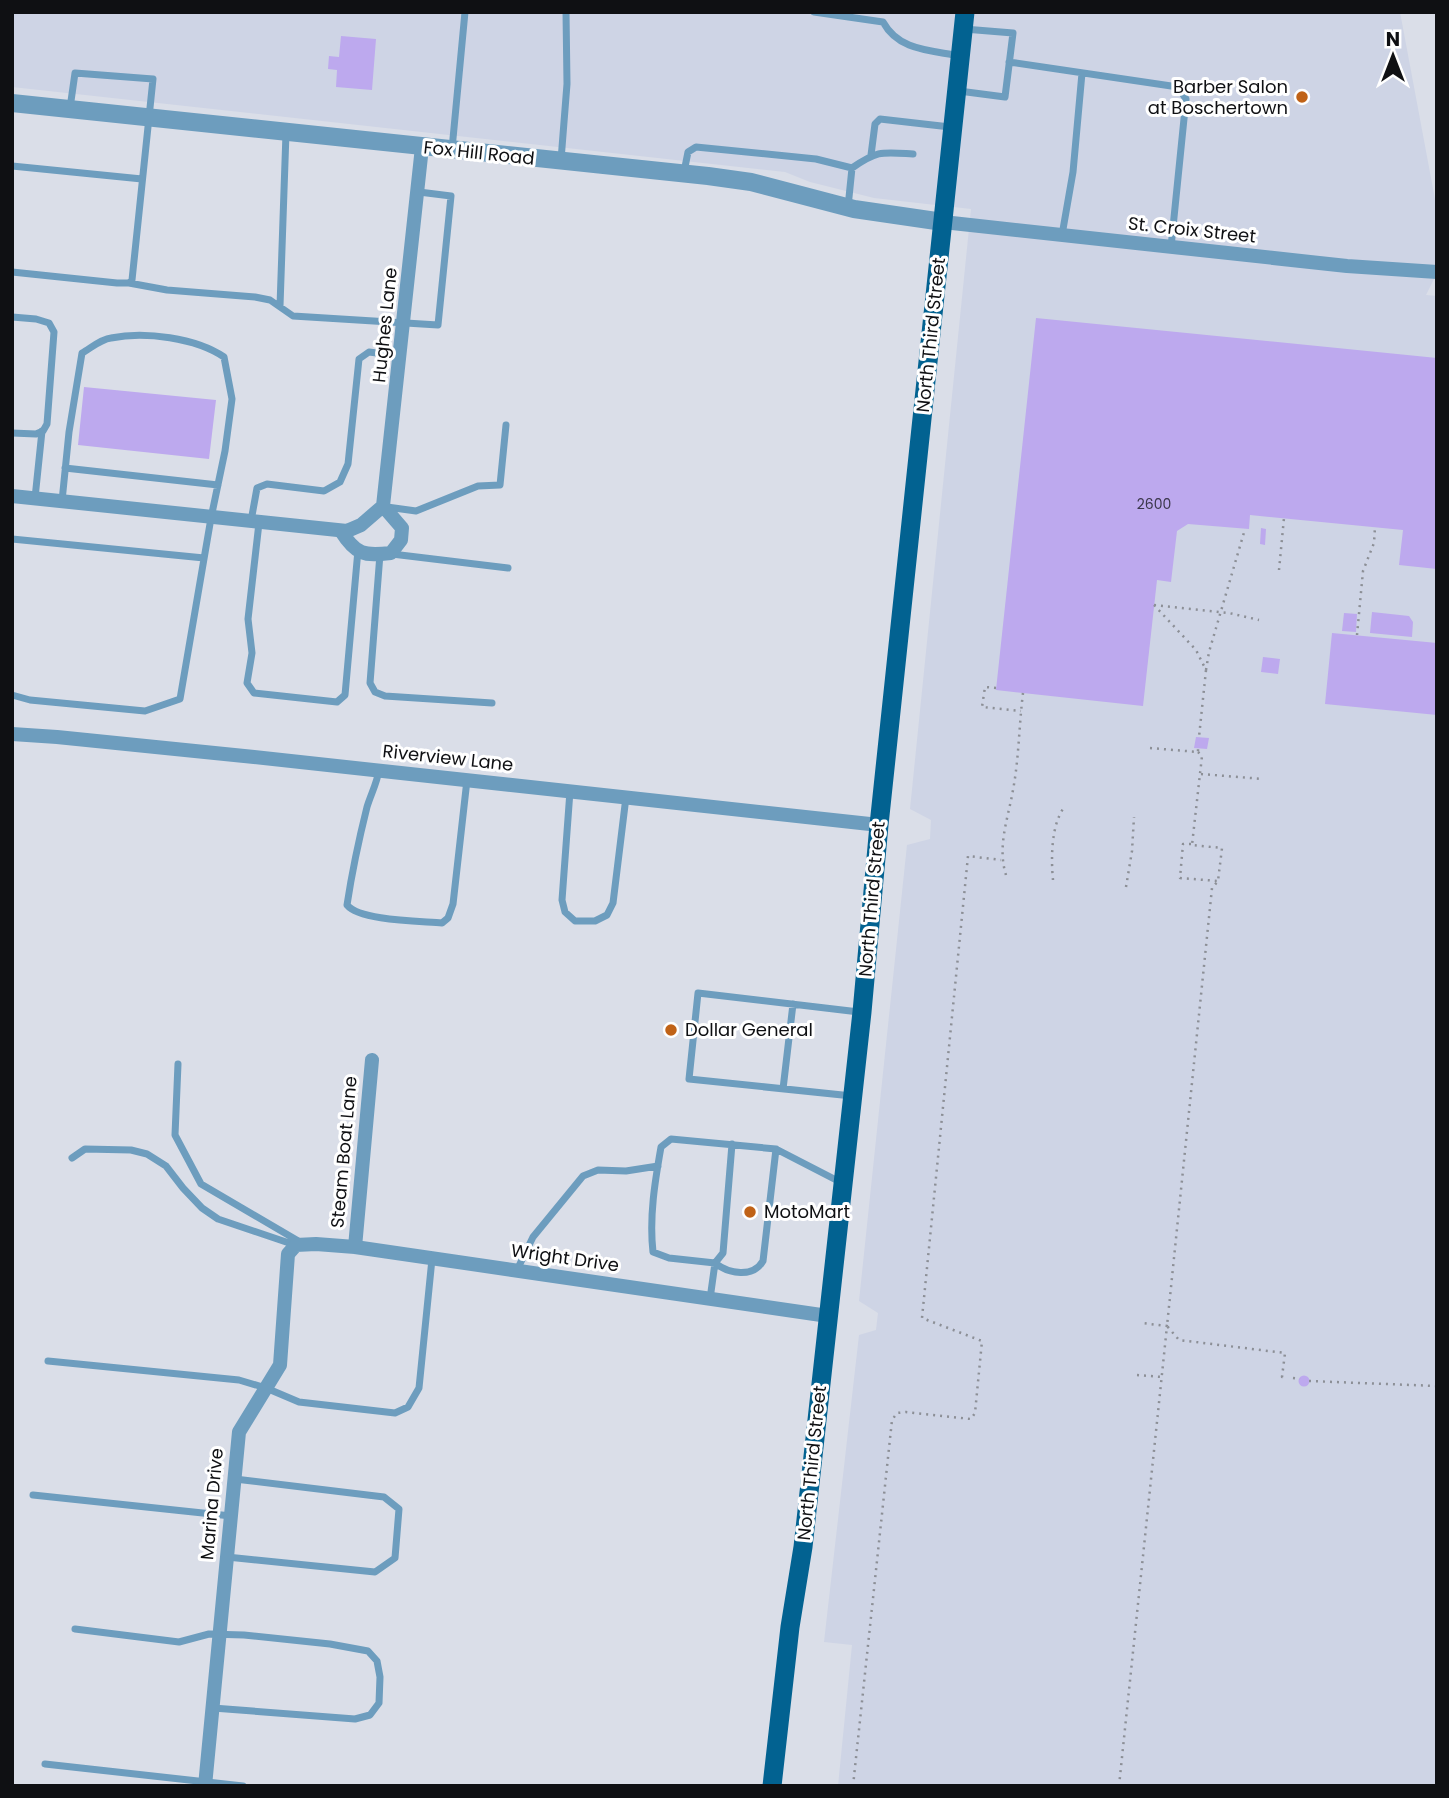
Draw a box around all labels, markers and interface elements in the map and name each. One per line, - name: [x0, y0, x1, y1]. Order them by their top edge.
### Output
- north arrow: [1358, 21, 1428, 91]
- text: N: [1386, 26, 1400, 53]
- place label: Barber Salon at Boschertown: [1148, 74, 1288, 120]
- marker: Barber Salon at Boschertown: [1294, 89, 1310, 105]
- street label: Fox Hill Road: [422, 134, 536, 171]
- street label: St. Croix Street: [1127, 210, 1257, 249]
- street label: North Third Street: [910, 256, 951, 414]
- street label: Hughes Lane: [366, 266, 403, 384]
- house number: 2600: [1137, 494, 1171, 514]
- street label: Riverview Lane: [381, 738, 515, 777]
- street label: North Third Street: [852, 820, 891, 978]
- place label: Dollar General: [685, 1017, 813, 1042]
- marker: Dollar General: [663, 1022, 679, 1038]
- street label: Steam Boat Lane: [324, 1075, 363, 1229]
- place label: MotoMart: [764, 1199, 850, 1224]
- marker: MotoMart: [742, 1204, 758, 1220]
- street label: Wright Drive: [509, 1238, 621, 1277]
- street label: North Third Street: [791, 1384, 832, 1542]
- street label: Marina Drive: [194, 1447, 229, 1561]

